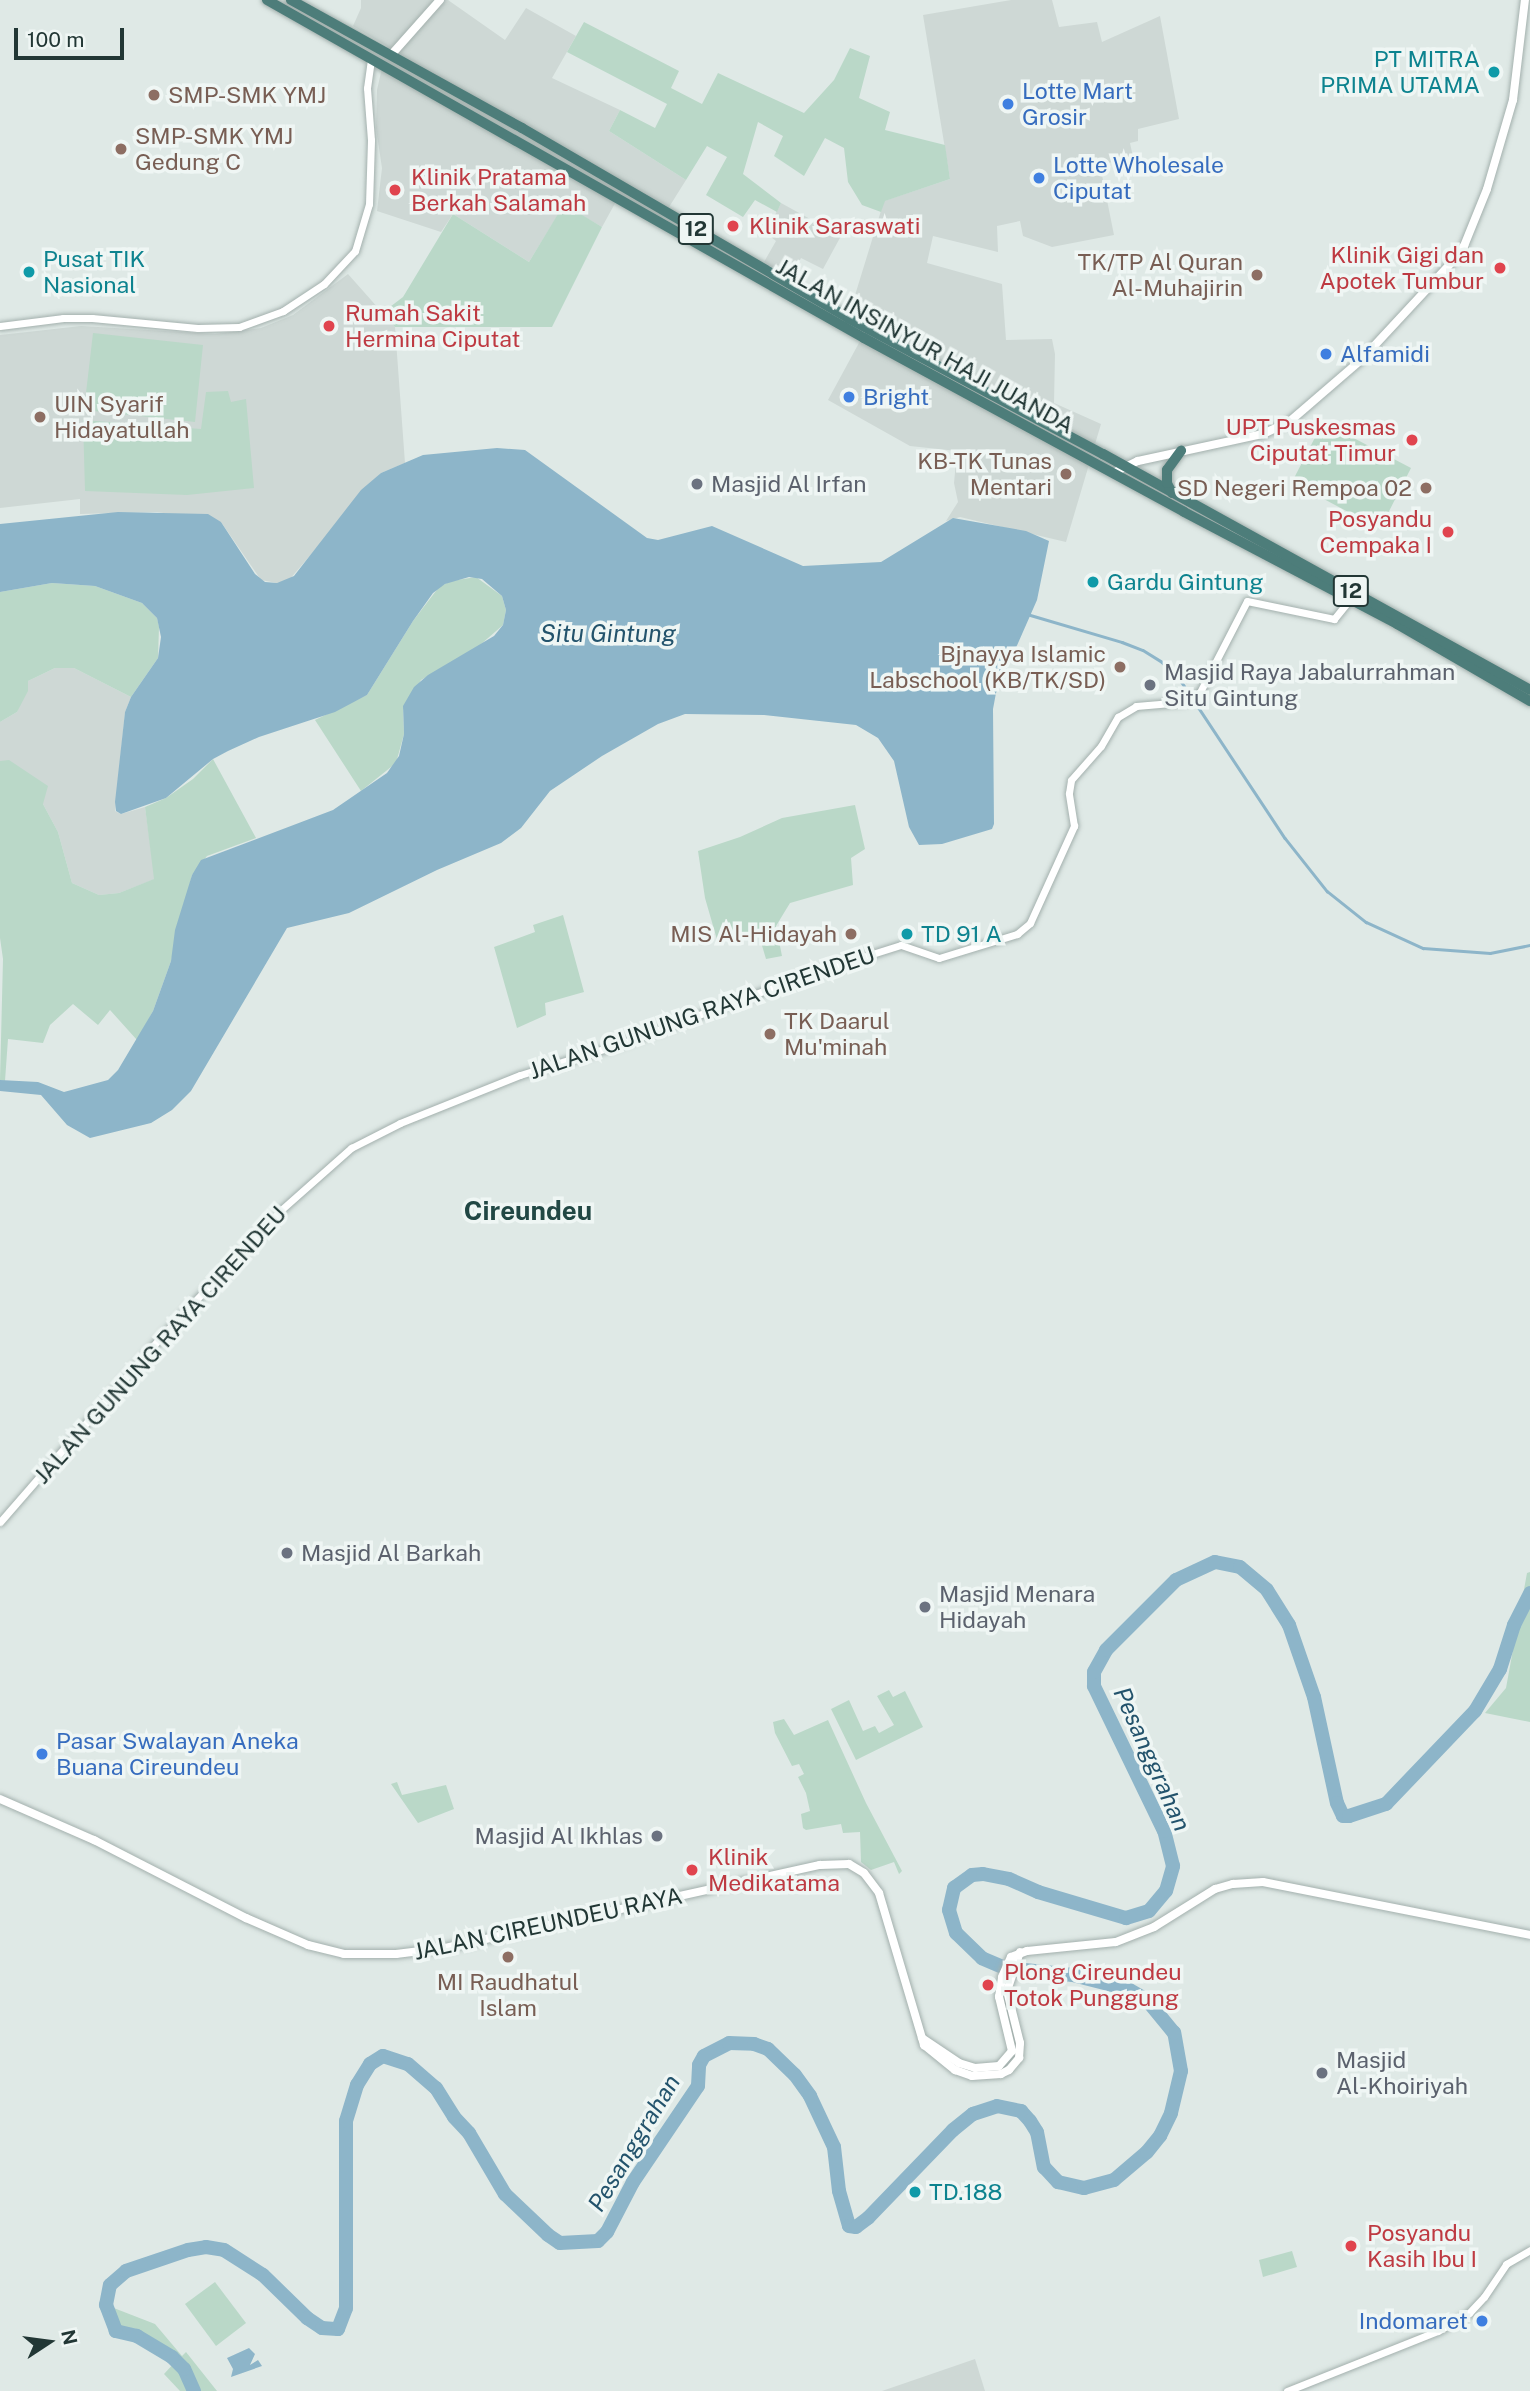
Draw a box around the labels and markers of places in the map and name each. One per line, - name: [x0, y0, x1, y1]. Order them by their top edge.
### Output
- place label: PT MITRA PRIMA UTAMA: [1320, 45, 1480, 99]
- marker: PT MITRA PRIMA UTAMA: [1486, 64, 1502, 80]
- place label: Lotte Mart Grosir: [1022, 77, 1133, 131]
- place label: SMP-SMK YMJ: [168, 81, 326, 109]
- marker: SMP-SMK YMJ: [146, 87, 162, 103]
- marker: Lotte Mart Grosir: [1000, 96, 1016, 112]
- place label: SMP-SMK YMJ Gedung C: [135, 122, 293, 176]
- marker: SMP-SMK YMJ Gedung C: [113, 141, 129, 157]
- place label: Lotte Wholesale Ciputat: [1053, 151, 1225, 205]
- place label: Klinik Pratama Berkah Salamah: [411, 163, 586, 217]
- marker: Lotte Wholesale Ciputat: [1031, 170, 1047, 186]
- marker: Klinik Pratama Berkah Salamah: [385, 180, 405, 200]
- place label: Klinik Saraswati: [749, 212, 920, 240]
- marker: Klinik Saraswati: [723, 216, 743, 236]
- place label: Klinik Gigi dan Apotek Tumbur: [1319, 241, 1484, 295]
- place label: Pusat TIK Nasional: [43, 245, 145, 299]
- place label: TK/TP Al Quran Al-Muhajirin: [1078, 248, 1243, 302]
- marker: Klinik Gigi dan Apotek Tumbur: [1490, 258, 1510, 278]
- marker: Pusat TIK Nasional: [21, 264, 37, 280]
- marker: TK/TP Al Quran Al-Muhajirin: [1249, 267, 1265, 283]
- place label: Rumah Sakit Hermina Ciputat: [345, 299, 520, 353]
- marker: Rumah Sakit Hermina Ciputat: [319, 316, 339, 336]
- place label: Alfamidi: [1340, 340, 1430, 368]
- marker: Alfamidi: [1318, 346, 1334, 362]
- place label: Bright: [863, 383, 929, 411]
- marker: Bright: [841, 389, 857, 405]
- place label: UIN Syarif Hidayatullah: [54, 390, 189, 444]
- marker: UIN Syarif Hidayatullah: [32, 409, 48, 425]
- place label: UPT Puskesmas Ciputat Timur: [1225, 413, 1396, 467]
- marker: UPT Puskesmas Ciputat Timur: [1402, 430, 1422, 450]
- place label: KB-TK Tunas Mentari: [917, 447, 1052, 501]
- marker: KB-TK Tunas Mentari: [1058, 466, 1074, 482]
- place label: Masjid Al Irfan: [711, 470, 866, 498]
- place label: SD Negeri Rempoa 02: [1177, 474, 1412, 502]
- marker: Masjid Al Irfan: [689, 476, 705, 492]
- marker: SD Negeri Rempoa 02: [1418, 480, 1434, 496]
- place label: Posyandu Cempaka I: [1320, 505, 1432, 559]
- marker: Posyandu Cempaka I: [1438, 522, 1458, 542]
- place label: Gardu Gintung: [1107, 568, 1263, 596]
- marker: Gardu Gintung: [1085, 574, 1101, 590]
- place label: Bjnayya Islamic Labschool (KB/TK/SD): [869, 640, 1106, 694]
- place label: Masjid Raya Jabalurrahman Situ Gintung: [1164, 658, 1455, 712]
- marker: Bjnayya Islamic Labschool (KB/TK/SD): [1112, 659, 1128, 675]
- marker: Masjid Raya Jabalurrahman Situ Gintung: [1142, 677, 1158, 693]
- place label: MIS Al-Hidayah: [670, 920, 837, 948]
- place label: TD 91 A: [921, 920, 1002, 948]
- marker: MIS Al-Hidayah: [843, 926, 859, 942]
- marker: TD 91 A: [899, 926, 915, 942]
- place label: TK Daarul Mu'minah: [784, 1007, 890, 1061]
- marker: TK Daarul Mu'minah: [762, 1026, 778, 1042]
- place label: Masjid Al Barkah: [301, 1539, 481, 1567]
- marker: Masjid Al Barkah: [279, 1545, 295, 1561]
- place label: Masjid Menara Hidayah: [939, 1580, 1095, 1634]
- marker: Masjid Menara Hidayah: [917, 1599, 933, 1615]
- place label: Pasar Swalayan Aneka Buana Cireundeu: [56, 1727, 299, 1781]
- marker: Pasar Swalayan Aneka Buana Cireundeu: [34, 1746, 50, 1762]
- place label: Masjid Al Ikhlas: [475, 1822, 643, 1850]
- marker: Masjid Al Ikhlas: [649, 1828, 665, 1844]
- place label: Klinik Medikatama: [708, 1843, 840, 1897]
- marker: Klinik Medikatama: [682, 1860, 702, 1880]
- marker: MI Raudhatul Islam: [500, 1949, 516, 1965]
- place label: Plong Cireundeu Totok Punggung: [1004, 1958, 1182, 2012]
- place label: MI Raudhatul Islam: [437, 1968, 579, 2022]
- marker: Plong Cireundeu Totok Punggung: [978, 1975, 998, 1995]
- place label: Masjid Al-Khoiriyah: [1336, 2046, 1468, 2100]
- marker: Masjid Al-Khoiriyah: [1314, 2065, 1330, 2081]
- place label: TD.188: [929, 2178, 1002, 2206]
- marker: TD.188: [907, 2184, 923, 2200]
- place label: Posyandu Kasih Ibu I: [1367, 2219, 1477, 2273]
- marker: Posyandu Kasih Ibu I: [1341, 2236, 1361, 2256]
- place label: Indomaret: [1359, 2307, 1468, 2335]
- marker: Indomaret: [1474, 2313, 1490, 2329]

